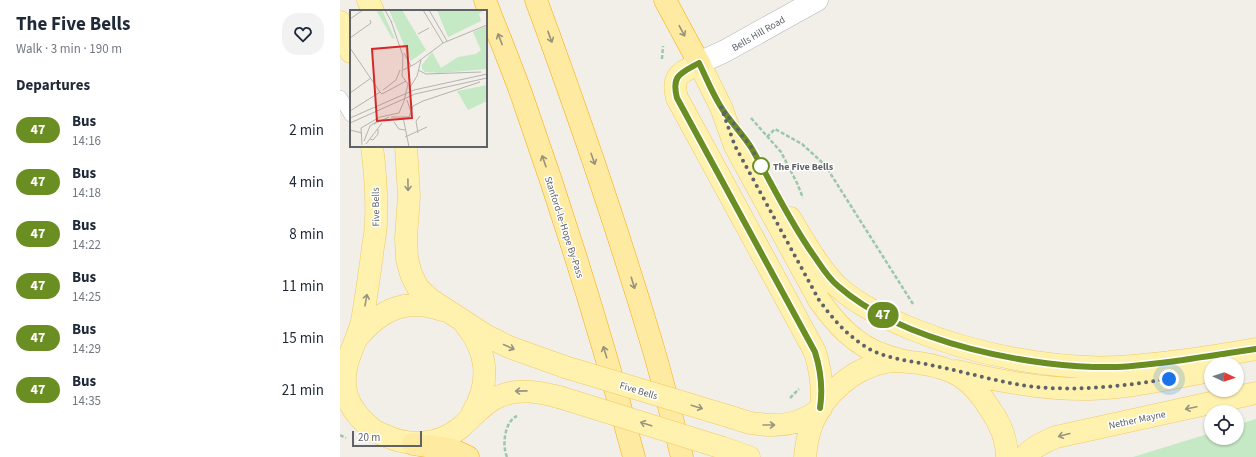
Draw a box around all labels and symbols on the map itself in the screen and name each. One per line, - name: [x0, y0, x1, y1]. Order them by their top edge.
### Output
- inset map: [350, 10, 487, 147]
- street label: Bells Hill Road: [729, 13, 788, 55]
- one-way arrow: [678, 25, 686, 37]
- one-way arrow: [546, 30, 554, 42]
- one-way arrow: [495, 34, 503, 46]
- one-way arrow: [589, 153, 597, 165]
- one-way arrow: [540, 155, 547, 168]
- marker: The Five Bells: [752, 157, 770, 175]
- place label: The Five Bells: [773, 160, 834, 174]
- street label: Stanford-le-Hope By-Pass: [541, 175, 587, 280]
- one-way arrow: [405, 178, 412, 191]
- street label: Five Bells: [369, 187, 383, 227]
- one-way arrow: [630, 276, 637, 289]
- one-way arrow: [362, 294, 370, 307]
- line badge: 47: [865, 302, 901, 328]
- one-way arrow: [503, 343, 515, 351]
- one-way arrow: [601, 346, 608, 359]
- north arrow: [1204, 357, 1244, 397]
- your location: [1159, 369, 1179, 389]
- street label: Five Bells: [618, 379, 659, 403]
- one-way arrow: [515, 387, 528, 395]
- one-way arrow: [690, 404, 703, 411]
- one-way arrow: [1185, 404, 1198, 412]
- street label: Nether Mayne: [1107, 407, 1167, 433]
- one-way arrow: [639, 420, 652, 427]
- one-way arrow: [762, 421, 775, 428]
- scale bar: [352, 429, 422, 448]
- one-way arrow: [1057, 431, 1070, 439]

